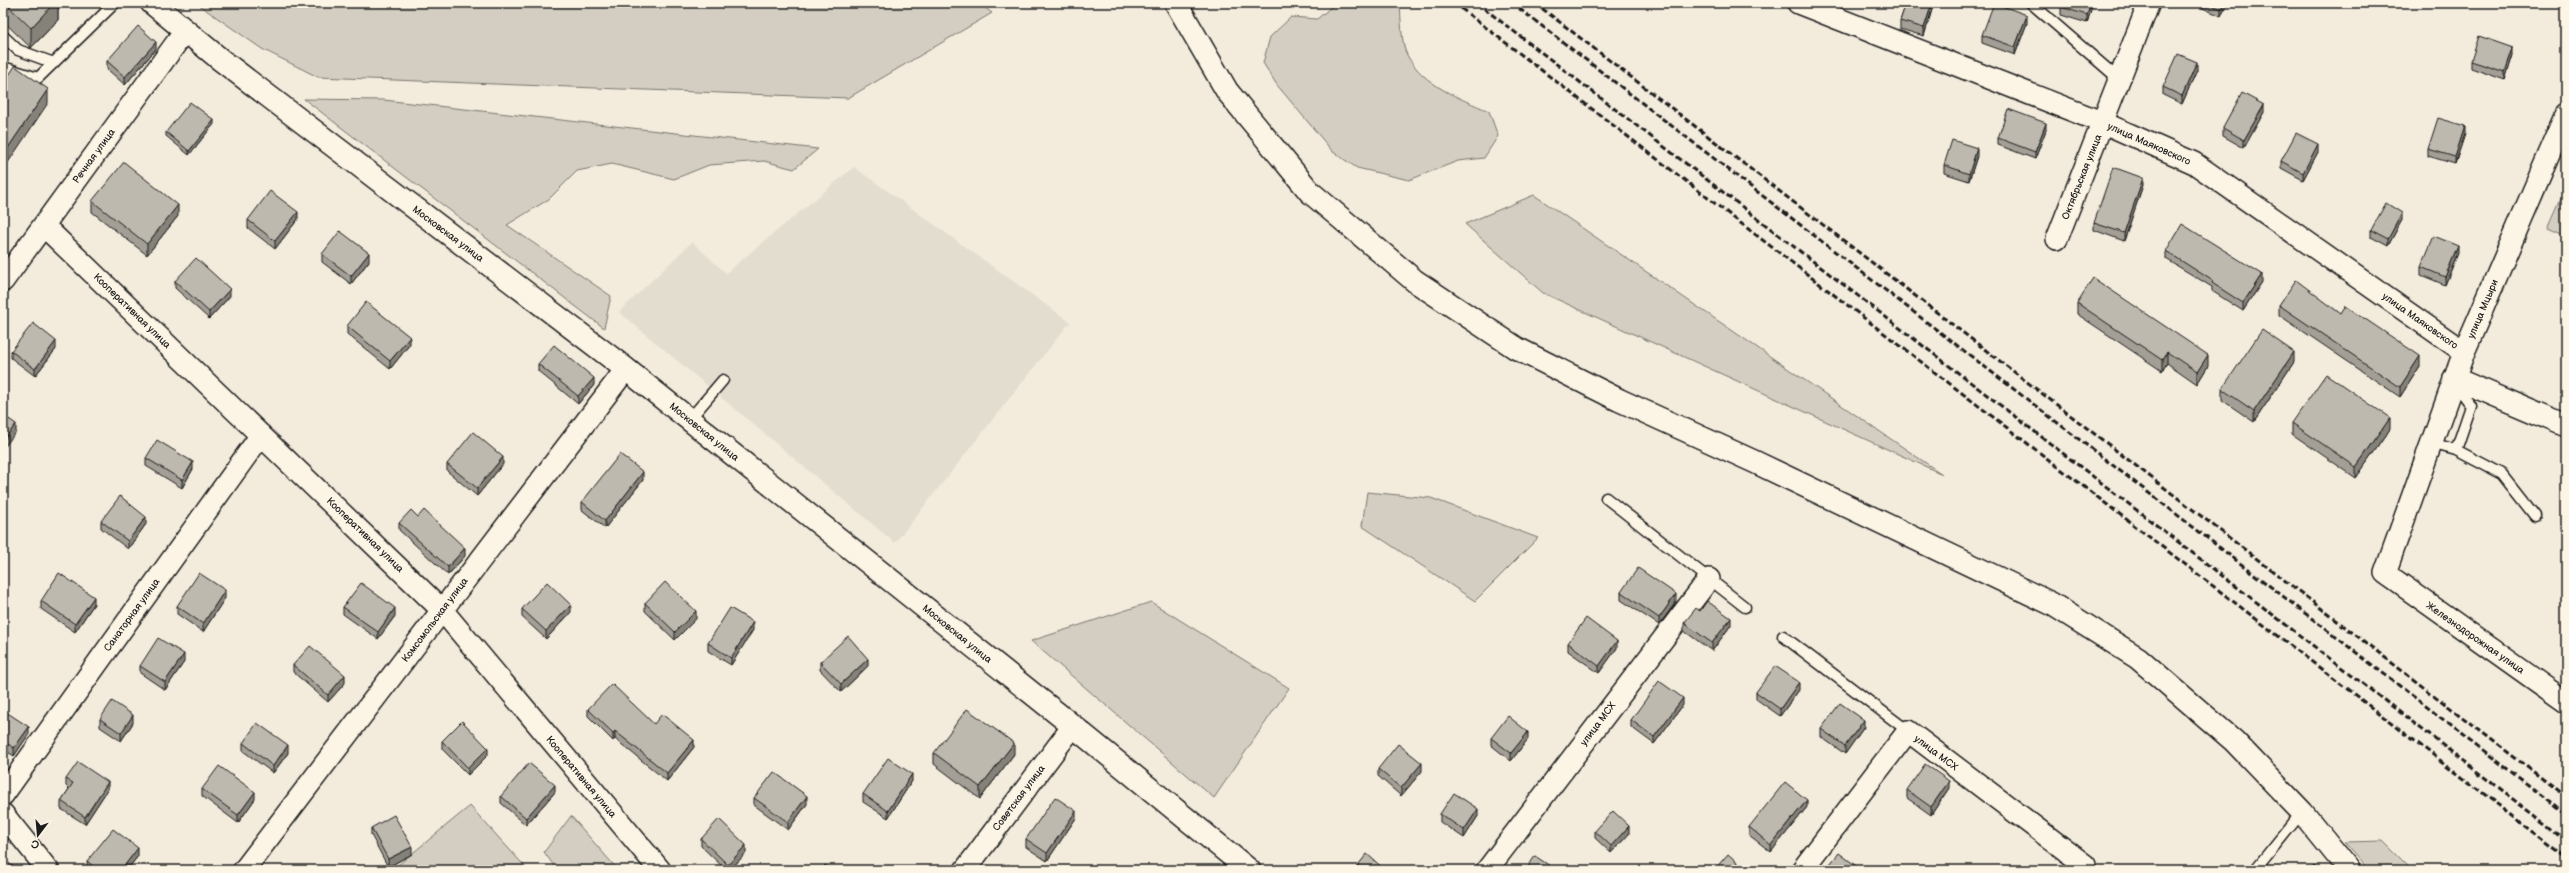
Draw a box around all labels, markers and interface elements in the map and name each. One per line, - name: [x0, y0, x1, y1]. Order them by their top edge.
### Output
- street label: улица Маяковского: [2105, 120, 2193, 168]
- street label: Речная улица: [70, 126, 118, 186]
- street label: Октябрьская улица: [2059, 133, 2105, 221]
- street label: Московская улица: [410, 203, 486, 265]
- street label: Кооперативная улица: [91, 271, 173, 351]
- street label: улица Мцыри: [2465, 278, 2501, 340]
- street label: улица Маяковского: [2380, 290, 2460, 352]
- street label: Московская улица: [667, 400, 741, 464]
- street label: Кооперативная улица: [324, 495, 406, 575]
- street label: Комсомольская улица: [399, 575, 471, 665]
- street label: Санаторная улица: [102, 576, 162, 654]
- street label: Железнодорожная улица: [2423, 599, 2527, 677]
- street label: Московская улица: [920, 602, 994, 666]
- street label: улица МСХ: [1578, 700, 1618, 748]
- street label: улица МСХ: [1912, 733, 1960, 773]
- street label: Кооперативная улица: [543, 734, 619, 820]
- street label: Советская улица: [990, 763, 1048, 833]
- north arrow: [18, 815, 58, 855]
- text: С: [30, 837, 41, 851]

